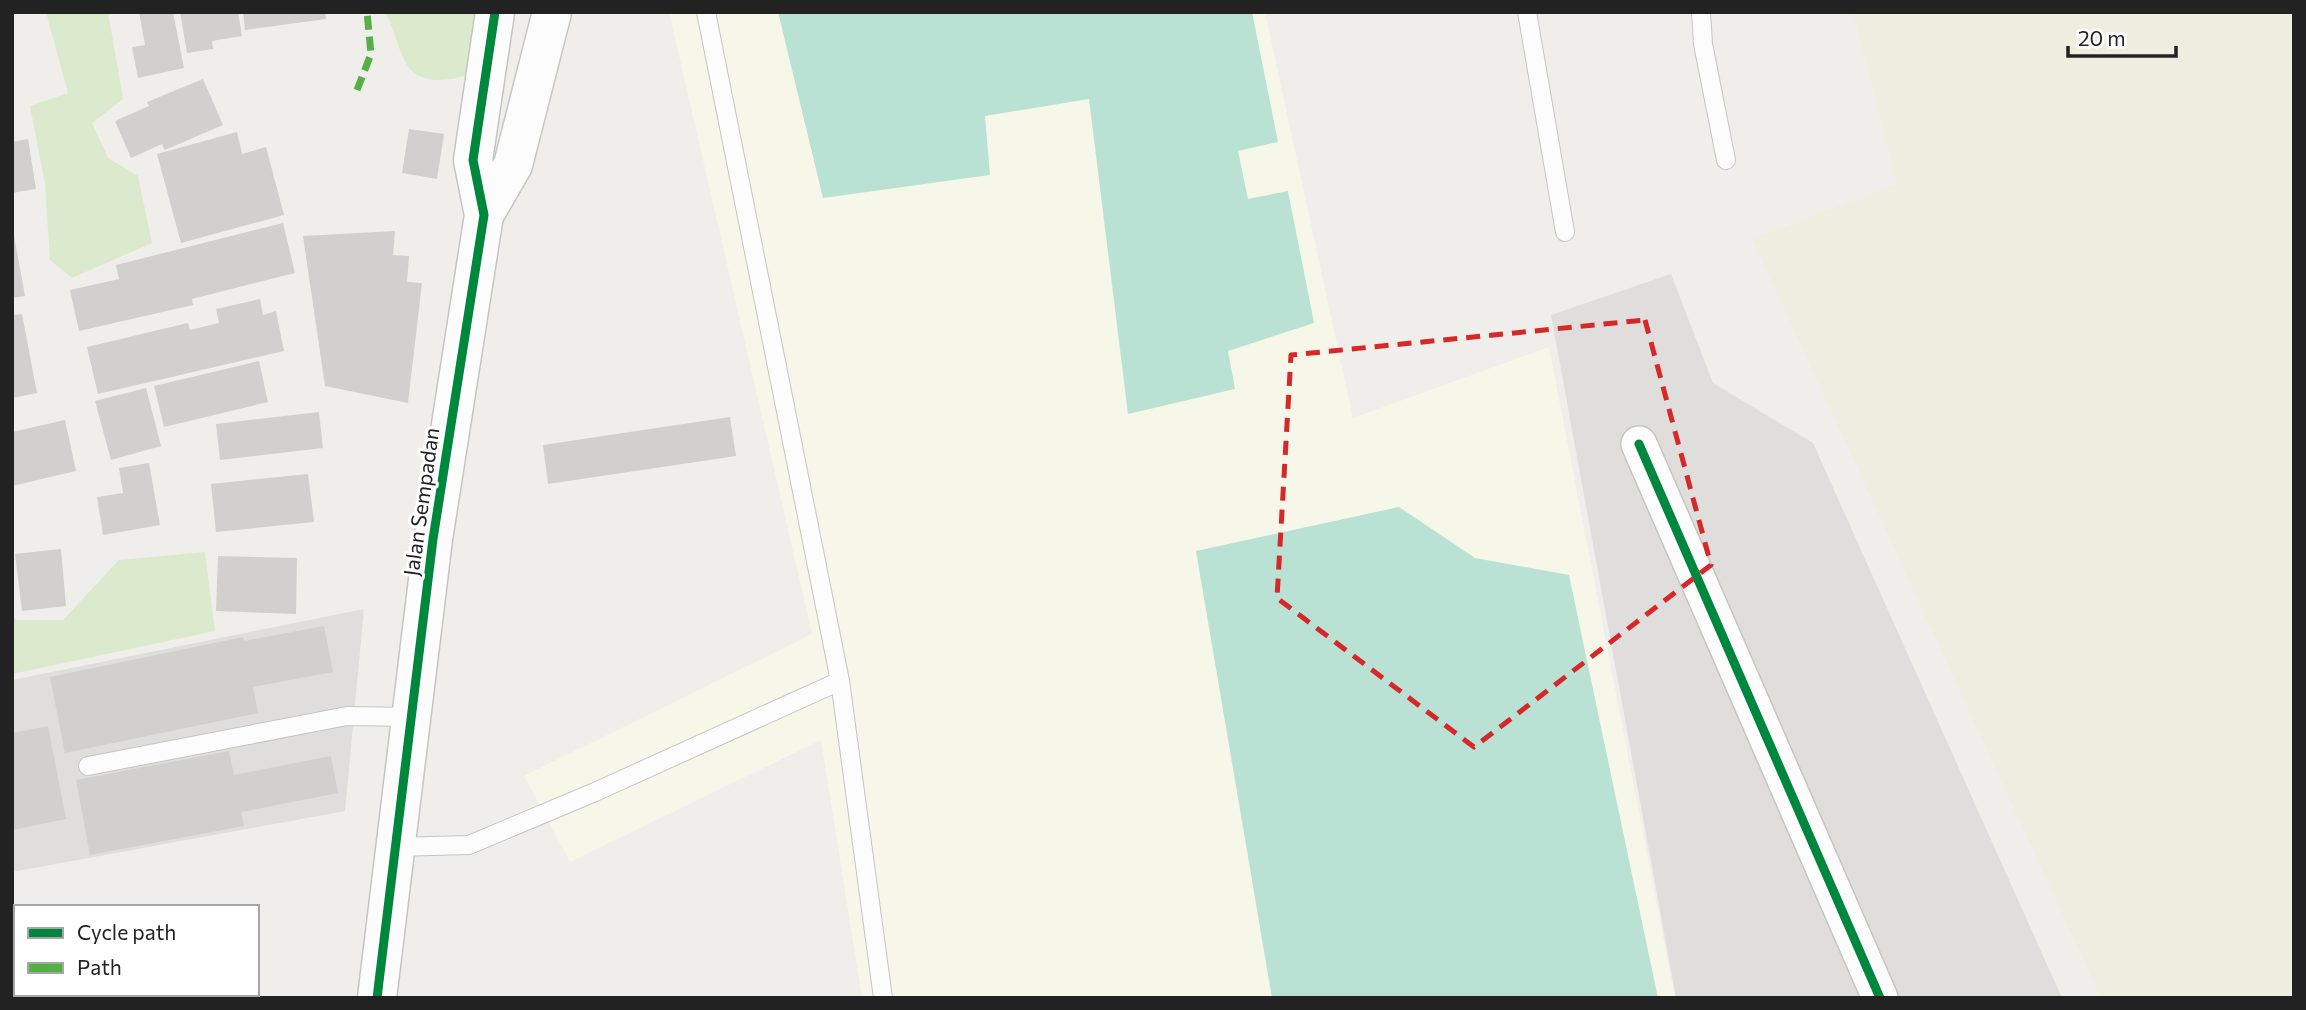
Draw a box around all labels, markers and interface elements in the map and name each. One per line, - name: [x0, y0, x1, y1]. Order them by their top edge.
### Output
- scale bar: [2068, 14, 2176, 58]
- text: 20 m: [2078, 25, 2126, 50]
- street label: Jalan Sempadan: [398, 426, 443, 578]
- legend: [14, 905, 259, 996]
- text: Cycle path: [77, 919, 176, 944]
- text: Path: [77, 954, 122, 979]

